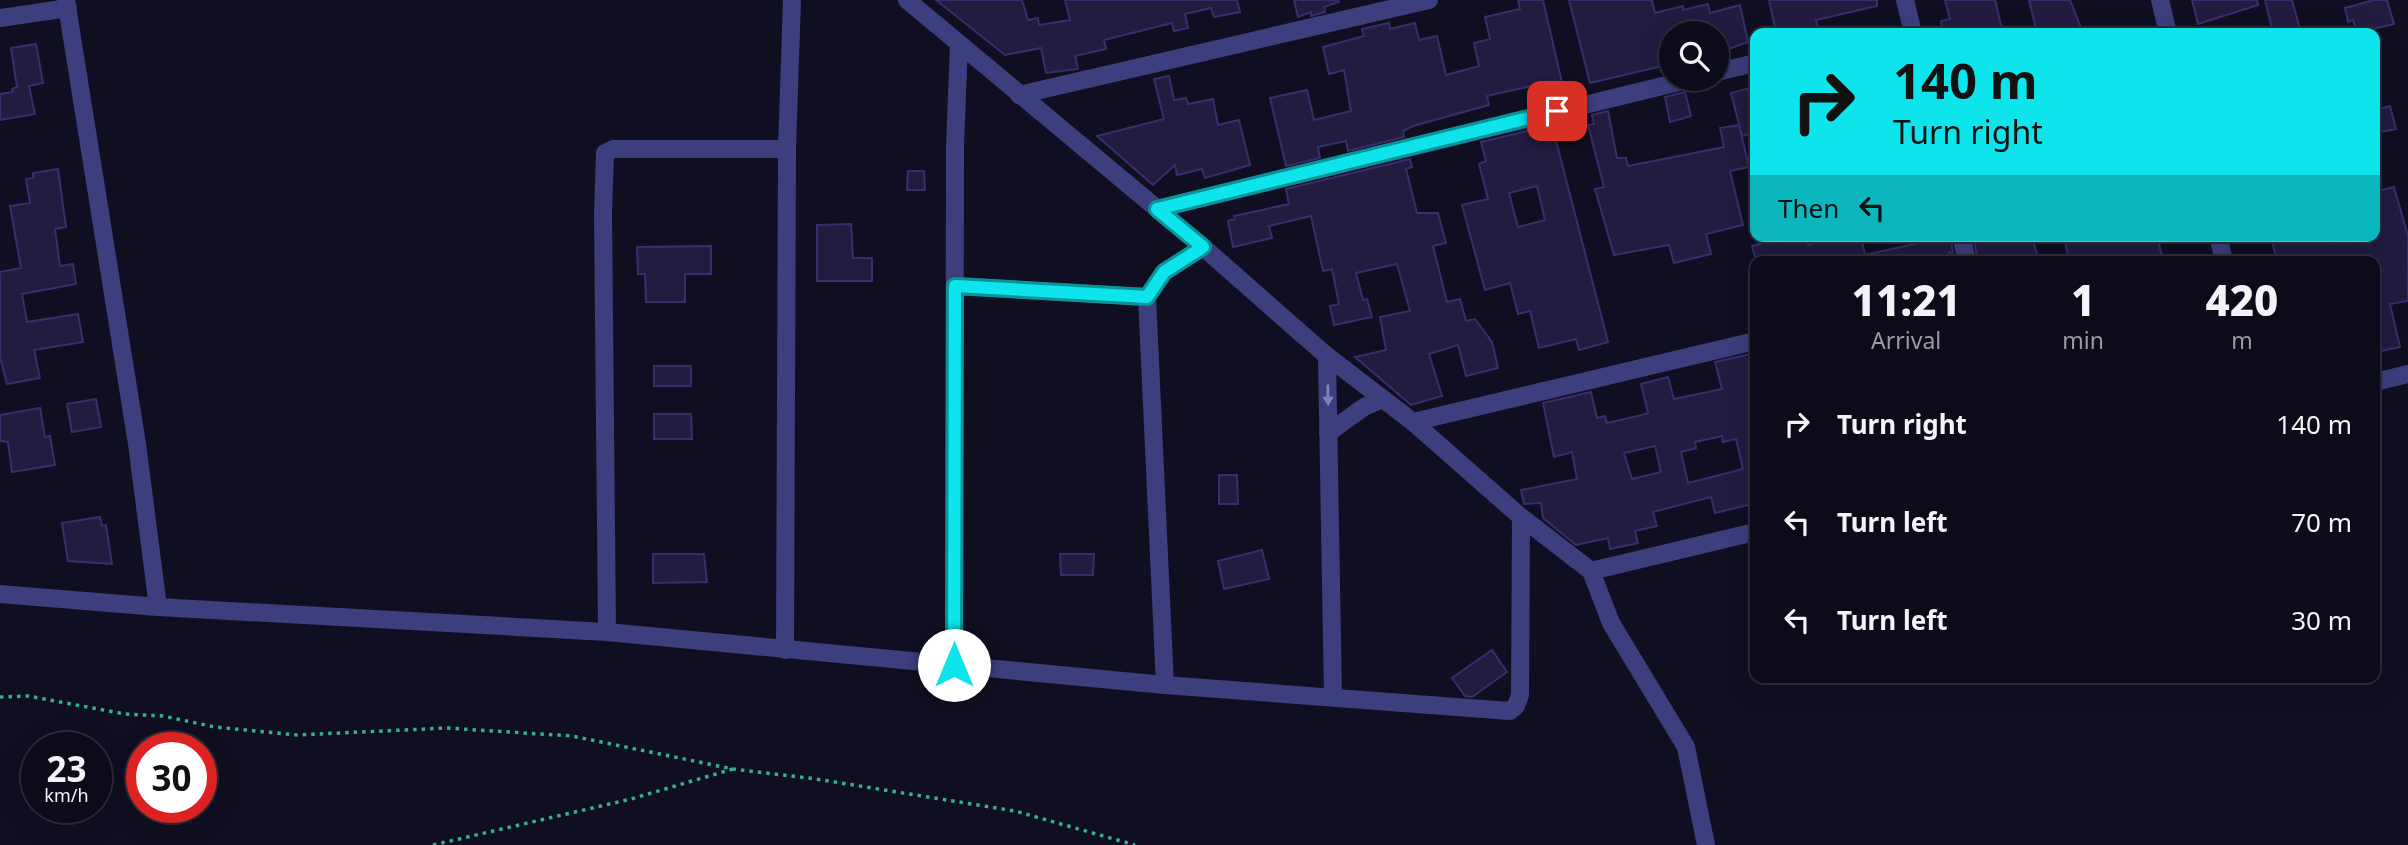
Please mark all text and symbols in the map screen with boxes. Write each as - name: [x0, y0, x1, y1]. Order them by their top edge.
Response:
- map controls: [1659, 21, 1729, 91]
- button: search: [1659, 21, 1729, 91]
- text: 140 m: [1893, 47, 2038, 113]
- icon: right: [1778, 56, 1869, 147]
- pin: [1527, 81, 1587, 141]
- icon: arrive: [1538, 92, 1576, 130]
- text: Turn right: [1893, 110, 2043, 153]
- icon: left: [1853, 189, 1891, 227]
- text: Then: [1778, 190, 1839, 226]
- text: 11:21: [1852, 271, 1961, 328]
- text: 1: [2071, 271, 2095, 328]
- text: 420: [2206, 271, 2278, 328]
- text: Arrival: [1871, 324, 1941, 356]
- text: min: [2062, 324, 2104, 356]
- text: m: [2231, 324, 2253, 356]
- one-way arrow: [1322, 384, 1333, 406]
- icon: right: [1778, 405, 1816, 443]
- text: Turn right: [1837, 406, 1967, 442]
- text: 140 m: [2276, 406, 2352, 442]
- icon: left: [1778, 503, 1816, 541]
- text: Turn left: [1837, 504, 1948, 540]
- text: 70 m: [2291, 504, 2352, 540]
- icon: left: [1778, 601, 1816, 639]
- text: Turn left: [1837, 602, 1948, 638]
- text: 30 m: [2291, 602, 2352, 638]
- position arrow: [917, 628, 991, 702]
- speed limit sign: 30: [126, 732, 217, 823]
- text: 23: [46, 745, 87, 792]
- text: km/h: [44, 783, 89, 807]

